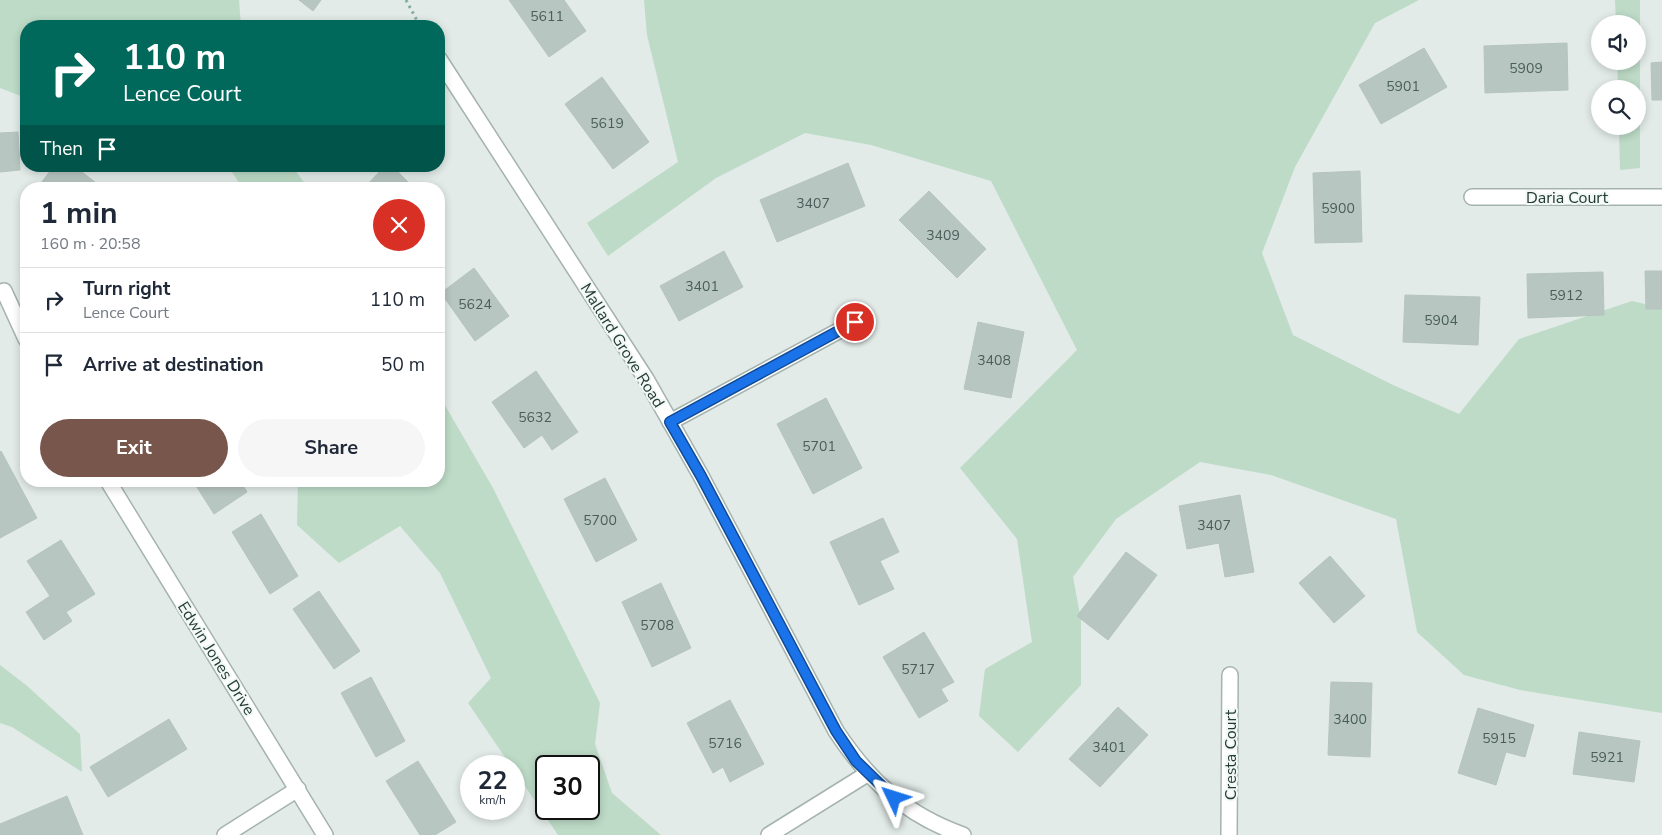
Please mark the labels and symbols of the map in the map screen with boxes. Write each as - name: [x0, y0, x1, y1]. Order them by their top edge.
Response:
- house number: 5611: [530, 7, 564, 26]
- house number: 5909: [1509, 59, 1543, 78]
- house number: 5901: [1386, 77, 1420, 96]
- house number: 5619: [590, 114, 624, 133]
- street label: Daria Court: [1526, 187, 1609, 209]
- house number: 3407: [796, 194, 830, 213]
- house number: 5900: [1321, 199, 1355, 218]
- house number: 3409: [926, 226, 960, 245]
- house number: 3401: [685, 277, 719, 296]
- street label: Mallard Grove Road: [575, 279, 669, 412]
- house number: 5912: [1549, 286, 1583, 305]
- house number: 5624: [458, 295, 492, 314]
- pin: [834, 301, 876, 343]
- house number: 5904: [1424, 311, 1458, 330]
- house number: 3408: [977, 351, 1011, 370]
- house number: 5632: [518, 408, 552, 427]
- house number: 5701: [802, 437, 836, 456]
- house number: 5700: [583, 511, 617, 530]
- house number: 3407: [1197, 516, 1231, 535]
- street label: Edwin Jones Drive: [172, 597, 260, 720]
- house number: 5708: [640, 616, 674, 635]
- house number: 5717: [901, 660, 935, 679]
- street label: Cresta Court: [1220, 709, 1242, 800]
- house number: 3400: [1333, 710, 1367, 729]
- house number: 5915: [1482, 729, 1516, 748]
- house number: 5716: [708, 734, 742, 753]
- house number: 3401: [1092, 738, 1126, 757]
- house number: 5921: [1590, 748, 1624, 767]
- speed limit sign: 30: [535, 755, 600, 820]
- position arrow: [867, 771, 919, 823]

